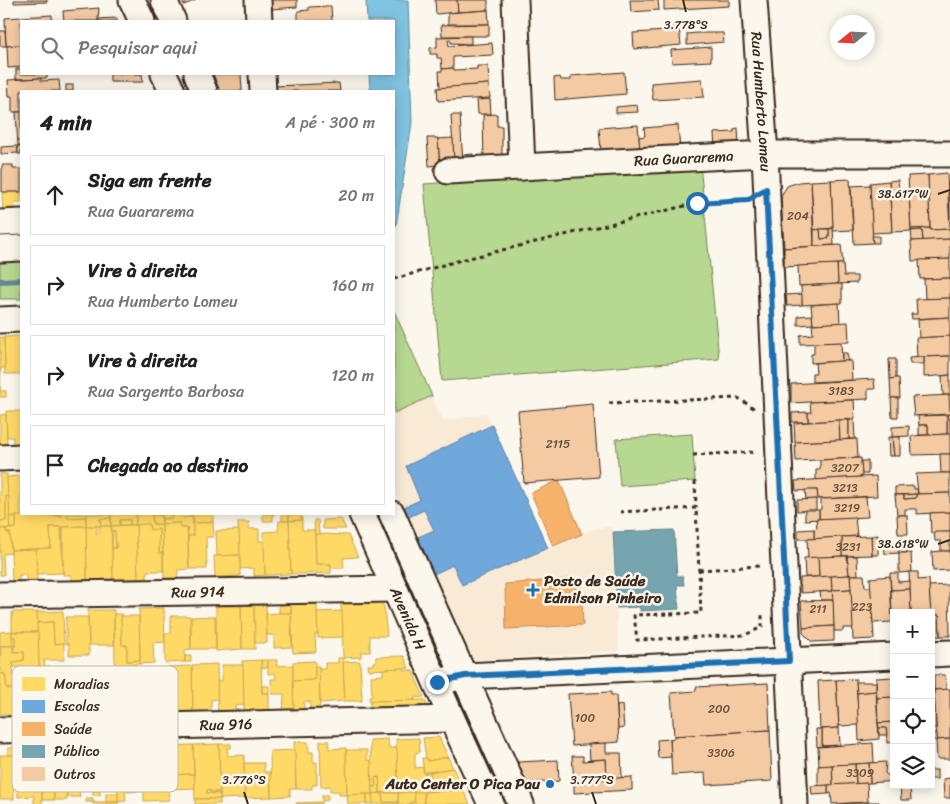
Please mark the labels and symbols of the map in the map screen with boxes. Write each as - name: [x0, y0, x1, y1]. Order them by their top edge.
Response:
- text: 3.778°S: [664, 14, 708, 36]
- north arrow: [830, 15, 875, 60]
- street label: Rua Humberto Lomeu: [743, 31, 779, 172]
- street label: Rua Guararema: [633, 143, 735, 174]
- text: 38.617°W: [878, 183, 929, 205]
- route start: [686, 192, 709, 215]
- house number: 204: [787, 205, 810, 227]
- house number: 3183: [828, 380, 854, 402]
- house number: 2115: [546, 433, 570, 455]
- house number: 3207: [831, 457, 860, 479]
- house number: 3213: [832, 477, 858, 499]
- house number: 3219: [834, 497, 860, 519]
- text: 38.618°W: [877, 533, 929, 555]
- house number: 3231: [835, 536, 861, 558]
- place label: Posto de Saúde Edmilson Pinheiro: [544, 568, 662, 611]
- street label: Rua 914: [171, 579, 225, 605]
- street label: Avenida H: [382, 582, 433, 655]
- marker: Posto de Saúde Edmilson Pinheiro: [526, 583, 540, 597]
- house number: 223: [852, 596, 873, 618]
- house number: 211: [809, 598, 827, 620]
- legend: [12, 666, 178, 792]
- route end: [426, 671, 449, 694]
- text: Moradias: [54, 672, 110, 697]
- text: Escolas: [54, 694, 100, 719]
- house number: 200: [708, 698, 730, 720]
- house number: 100: [575, 707, 596, 729]
- street label: Rua 916: [199, 711, 253, 738]
- text: Saúde: [54, 717, 92, 742]
- text: Público: [54, 739, 100, 764]
- house number: 3306: [707, 742, 735, 764]
- text: Outros: [54, 762, 96, 787]
- house number: 3309: [846, 762, 874, 784]
- text: 3.776°S: [222, 769, 266, 791]
- text: 3.777°S: [570, 769, 614, 791]
- place label: Auto Center O Pica Pau: [384, 771, 541, 797]
- marker: Auto Center O Pica Pau: [544, 778, 556, 790]

